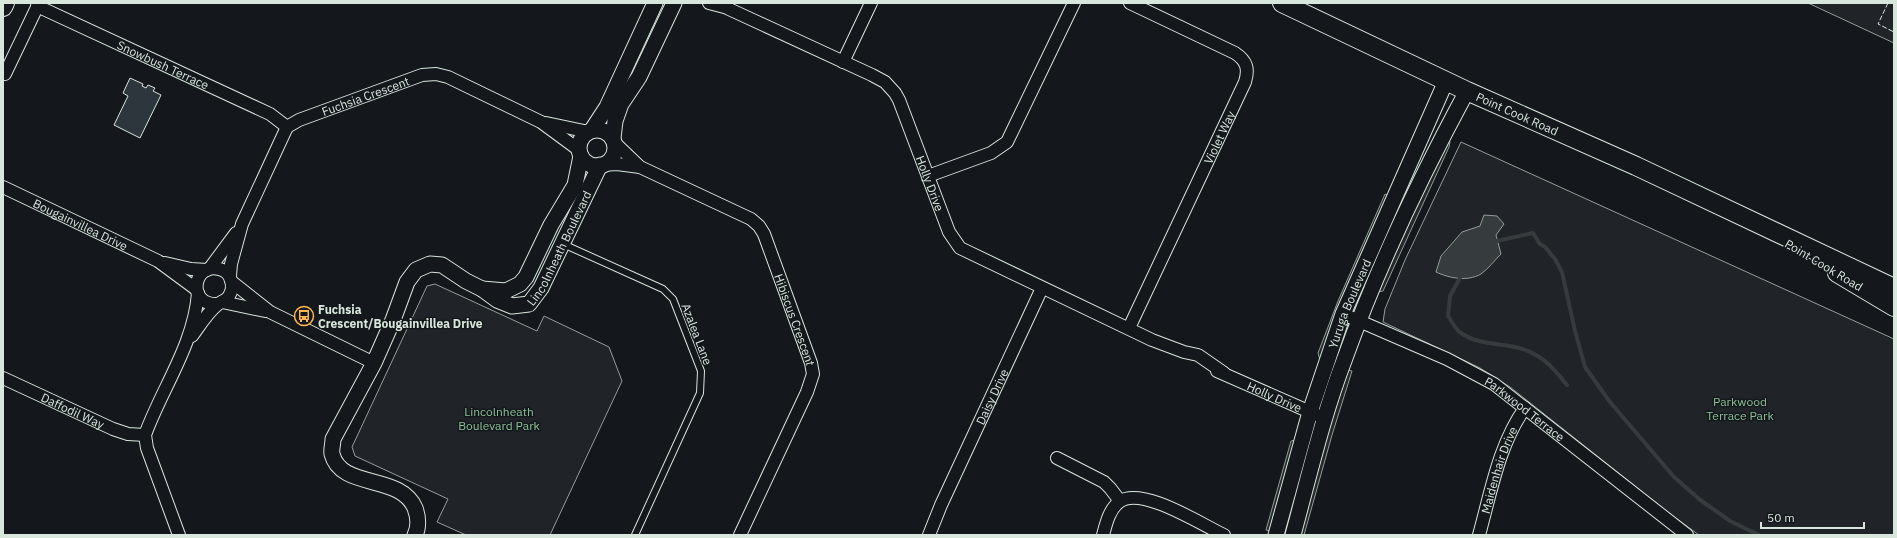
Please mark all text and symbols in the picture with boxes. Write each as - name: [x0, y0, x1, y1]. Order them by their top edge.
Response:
- street label: Snowbush Terrace: [115, 37, 212, 92]
- street label: Fuchsia Crescent: [320, 73, 411, 119]
- street label: Point Cook Road: [1474, 89, 1561, 138]
- street label: Violet Way: [1200, 108, 1238, 166]
- street label: Holly Drive: [913, 153, 948, 214]
- street label: Lincolnheath Boulevard: [523, 188, 594, 308]
- street label: Bougainvillea Drive: [31, 195, 131, 253]
- street label: Point Cook Road: [1782, 236, 1866, 294]
- street label: Yuruga Boulevard: [1325, 257, 1374, 350]
- street label: Hibiscus Crescent: [772, 272, 819, 367]
- street label: Azalea Lane: [678, 301, 716, 367]
- place label: Fuchsia Crescent/Bougainvillea Drive: [318, 302, 483, 331]
- bus stop icon: Fuchsia Crescent/Bougainvillea Drive: [293, 305, 315, 327]
- street label: Daisy Drive: [972, 366, 1011, 427]
- street label: Parkwood Terrace: [1482, 373, 1568, 444]
- street label: Holly Drive: [1245, 378, 1305, 415]
- street label: Daffodil Way: [39, 389, 107, 431]
- park label: Parkwood Terrace Park: [1706, 394, 1774, 423]
- park label: Lincolnheath Boulevard Park: [458, 404, 541, 433]
- street label: Maidenhair Drive: [1477, 423, 1520, 515]
- scale bar: [1761, 504, 1864, 530]
- text: 50 m: [1767, 510, 1795, 525]

